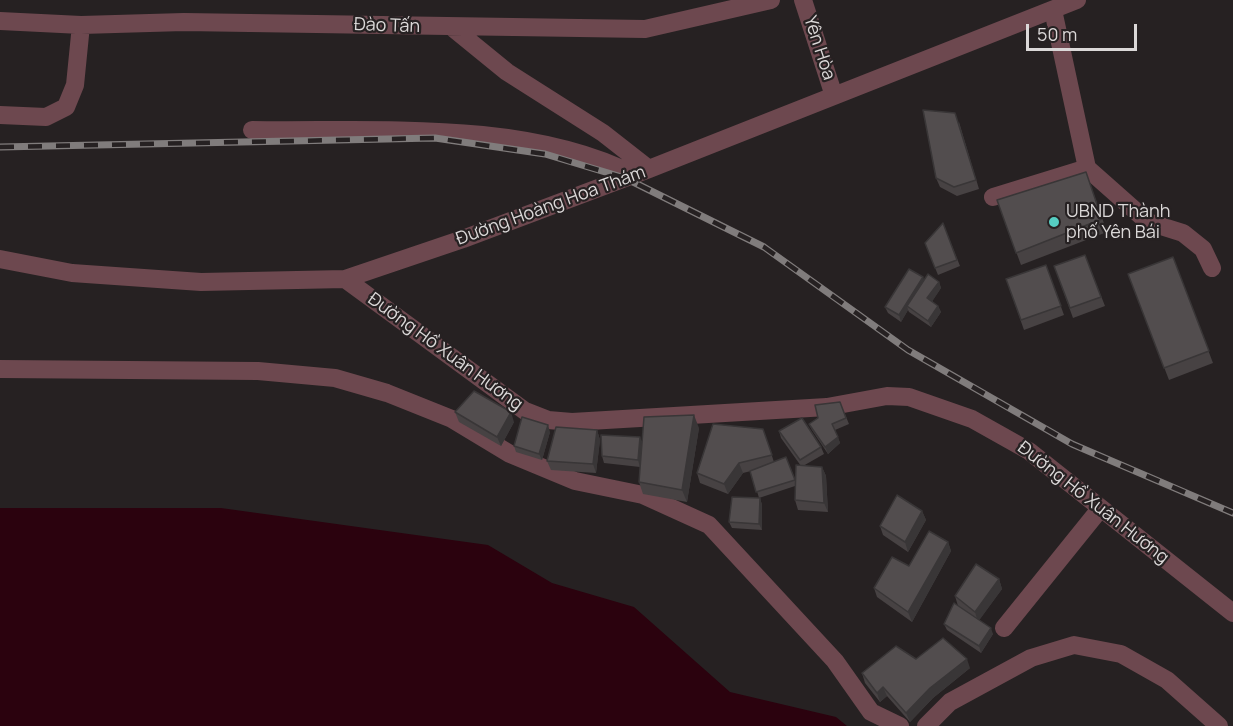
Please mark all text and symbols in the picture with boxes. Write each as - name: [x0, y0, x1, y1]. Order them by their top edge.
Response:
- scale bar: [1029, 12, 1140, 50]
- street label: Yên Hòa: [799, 13, 839, 83]
- street label: Đào Tấn: [353, 14, 421, 38]
- text: 50 m: [1037, 22, 1077, 46]
- street label: Đường Hoàng Hoa Thám: [453, 162, 649, 250]
- place label: UBND Thành phố Yên Bái: [1066, 201, 1170, 244]
- marker: UBND Thành phố Yên Bái: [1047, 215, 1061, 229]
- street label: Đường Hồ Xuân Hương: [363, 289, 527, 415]
- street label: Đường Hồ Xuân Hương: [1013, 437, 1173, 569]

